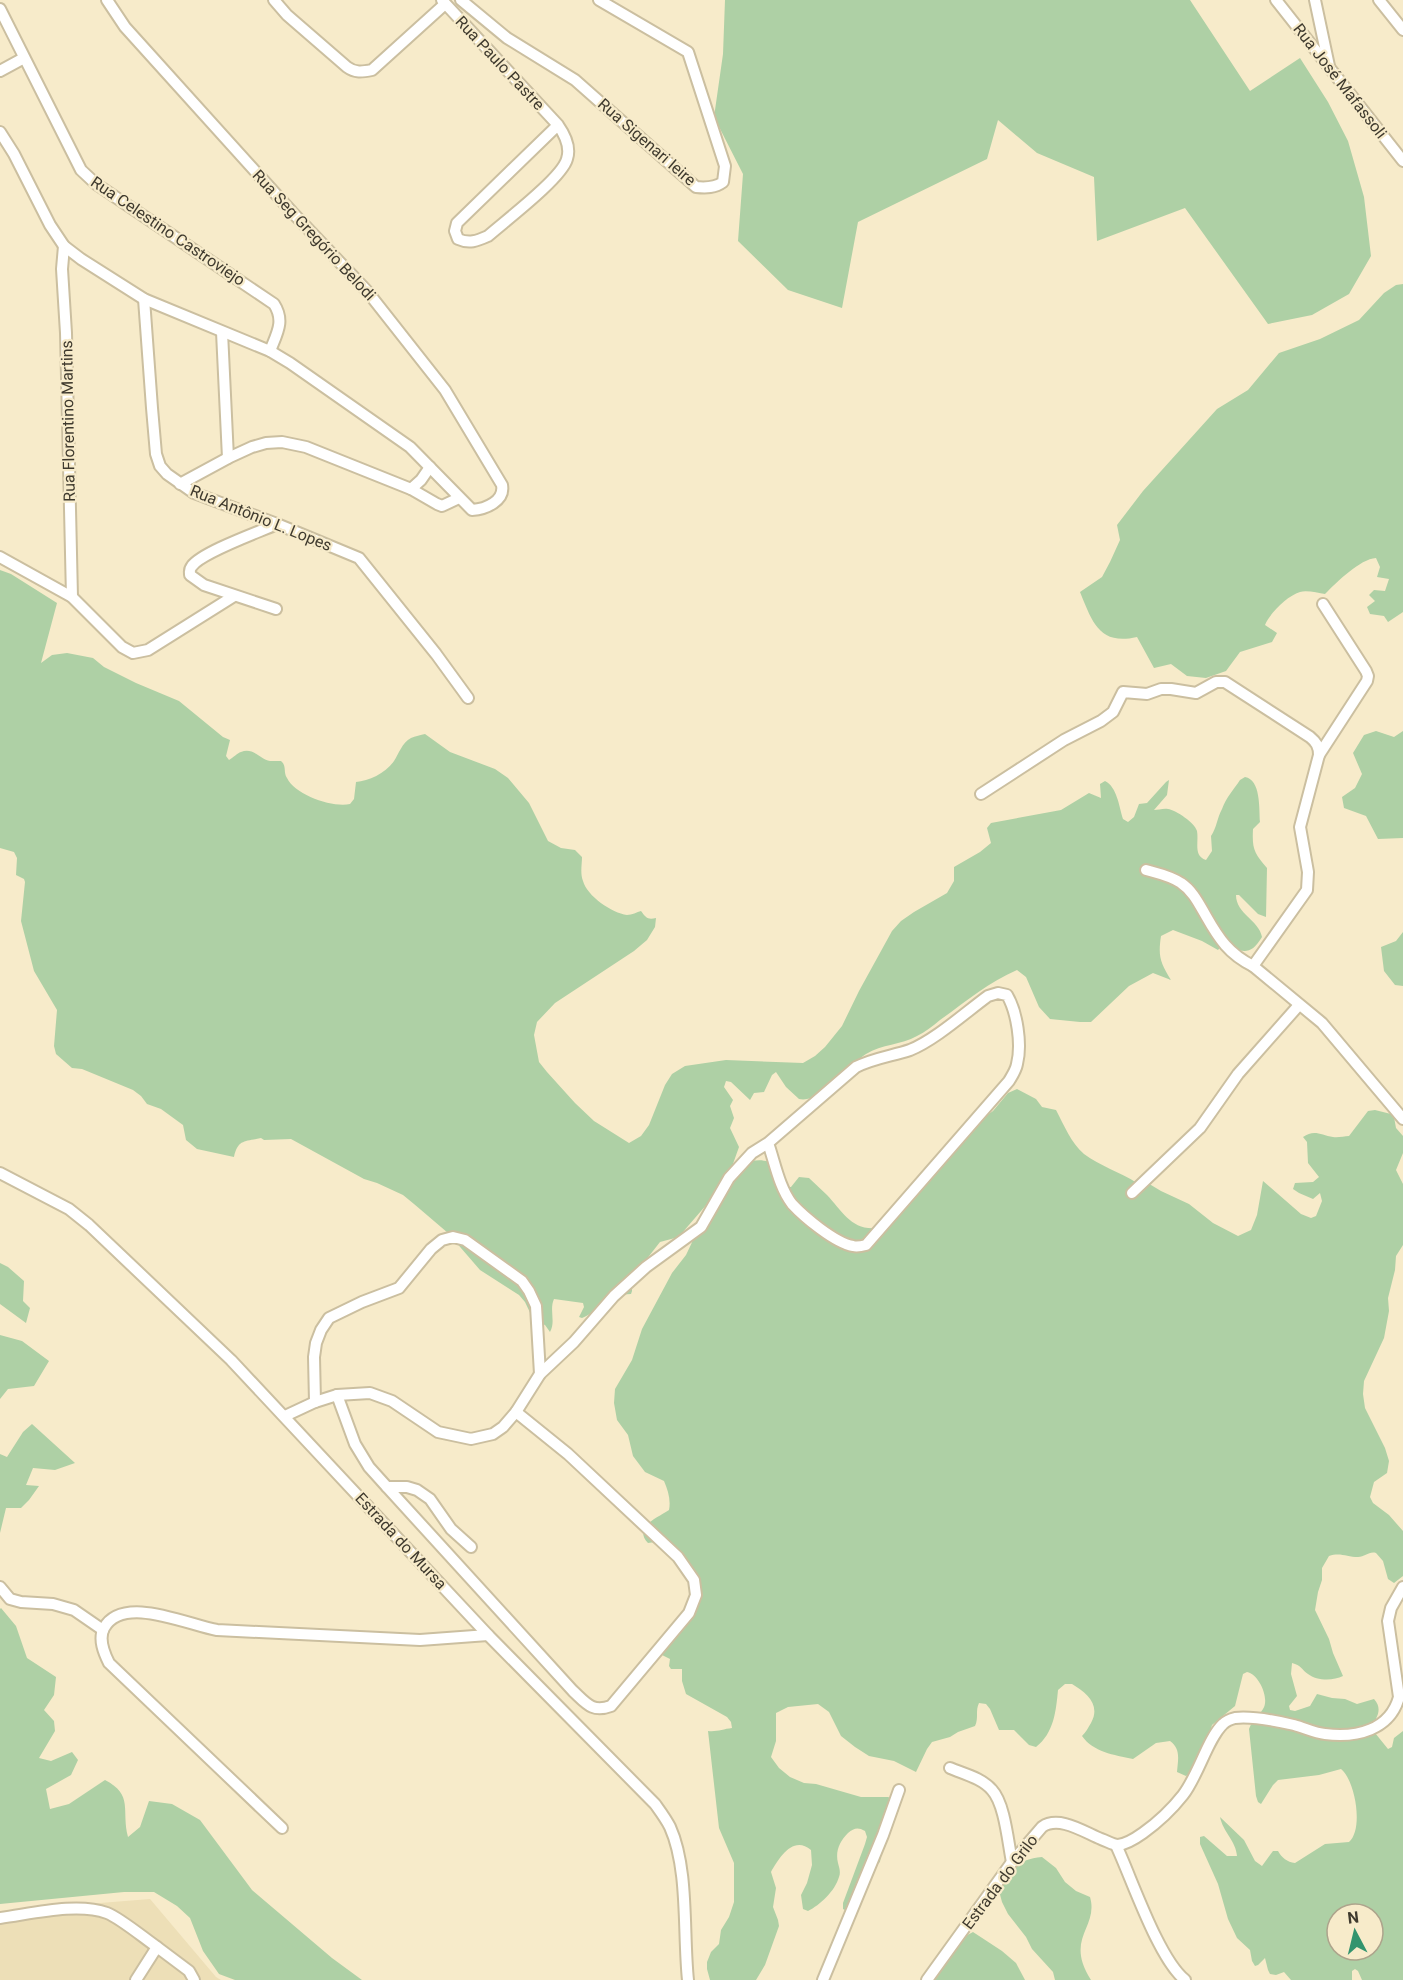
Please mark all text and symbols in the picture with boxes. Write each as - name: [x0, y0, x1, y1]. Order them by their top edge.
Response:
- street label: Rua Paulo Pastre: [452, 12, 548, 114]
- street label: Rua José Mafassoli: [1289, 20, 1391, 142]
- street label: Rua Sigenari Ieire: [594, 94, 700, 190]
- street label: Rua Seg Gregório Belodi: [248, 166, 380, 304]
- street label: Rua Celestino Castroviejo: [87, 172, 249, 290]
- street label: Rua Florentino Martins: [57, 340, 79, 502]
- street label: Rua Antônio L. Lopes: [187, 481, 335, 555]
- street label: Estrada do Mursa: [351, 1489, 451, 1593]
- street label: Estrada do Grilo: [958, 1831, 1042, 1933]
- north arrow: [1325, 1902, 1385, 1962]
- text: N: [1346, 1907, 1360, 1928]

